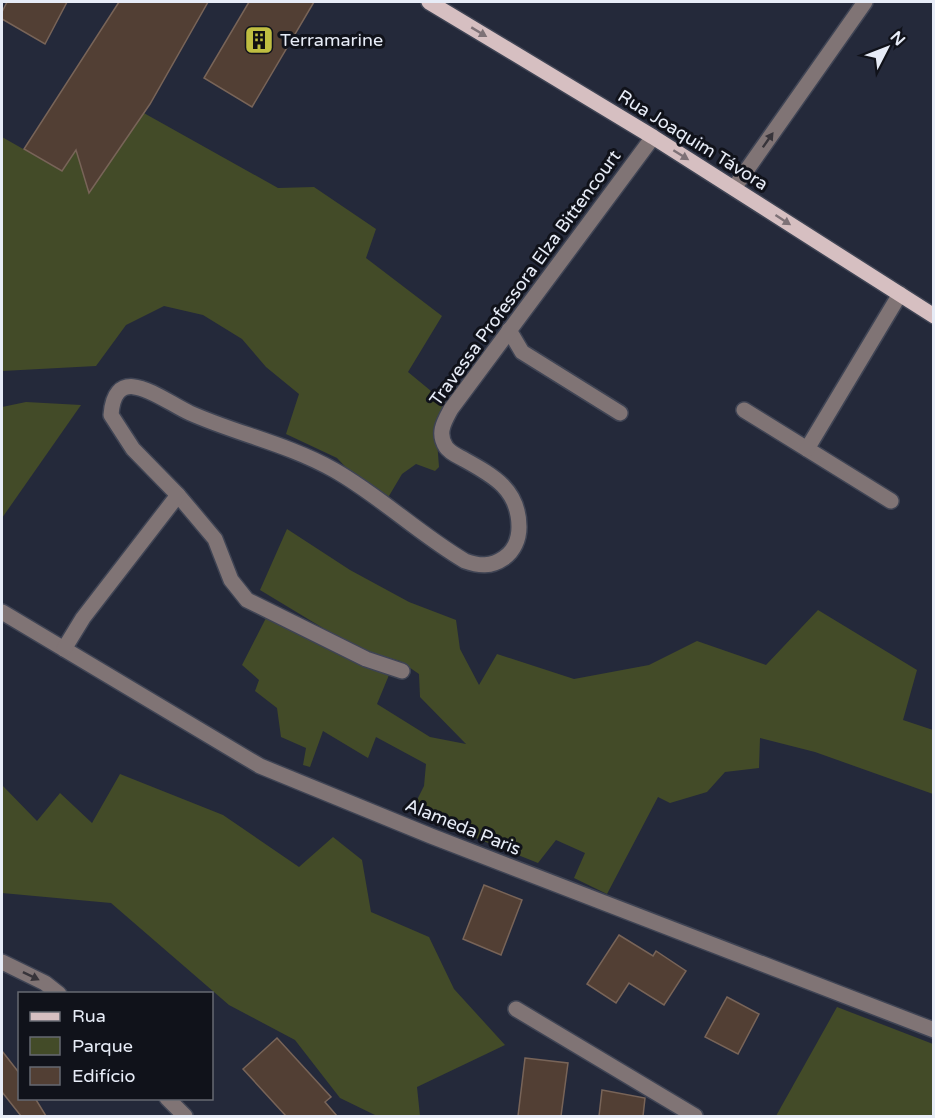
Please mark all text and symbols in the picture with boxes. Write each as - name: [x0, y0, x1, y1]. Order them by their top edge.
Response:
- north arrow: [857, 18, 917, 78]
- building icon: Terramarine: [243, 24, 275, 56]
- one-way arrow: [471, 26, 487, 37]
- text: N: [886, 27, 909, 50]
- place label: Terramarine: [280, 29, 383, 51]
- street label: Rua Joaquim Távora: [614, 85, 772, 195]
- one-way arrow: [762, 133, 774, 149]
- street label: Travessa Professora Elza Bittencourt: [425, 146, 625, 410]
- one-way arrow: [673, 149, 690, 160]
- one-way arrow: [775, 214, 791, 225]
- street label: Alameda Paris: [402, 794, 524, 860]
- one-way arrow: [23, 972, 40, 981]
- legend: [18, 992, 213, 1100]
- text: Rua: [72, 1005, 106, 1027]
- text: Parque: [72, 1035, 133, 1057]
- text: Edifício: [72, 1065, 136, 1087]

